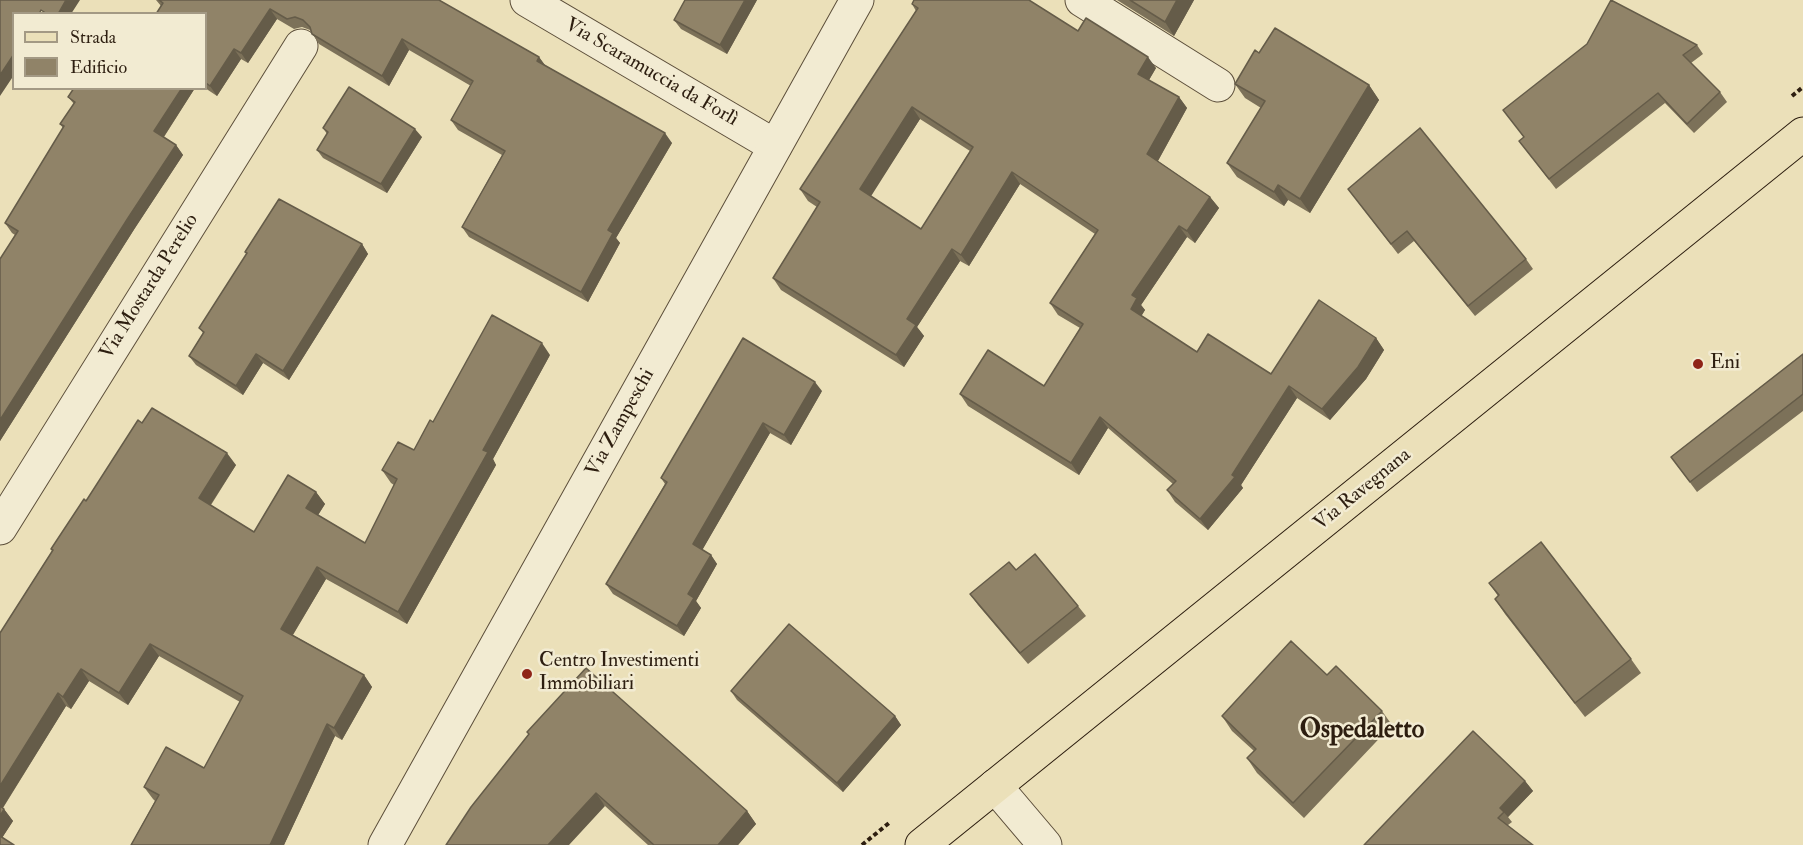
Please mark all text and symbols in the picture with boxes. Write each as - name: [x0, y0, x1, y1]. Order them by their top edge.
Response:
- legend: [12, 12, 207, 90]
- street label: Via Scaramuccia da Forlì: [560, 14, 742, 132]
- text: Strada: [70, 26, 116, 49]
- text: Edificio: [70, 56, 127, 79]
- street label: Via Mostarda Perelio: [96, 210, 204, 364]
- place label: Eni: [1710, 352, 1740, 376]
- marker: Eni: [1691, 357, 1705, 371]
- street label: Via Zampeschi: [581, 365, 661, 481]
- street label: Via Ravegnana: [1310, 444, 1416, 536]
- place label: Centro Investimenti Immobiliari: [539, 650, 699, 697]
- marker: Centro Investimenti Immobiliari: [520, 667, 534, 681]
- district label: Ospedaletto: [1300, 715, 1424, 747]

